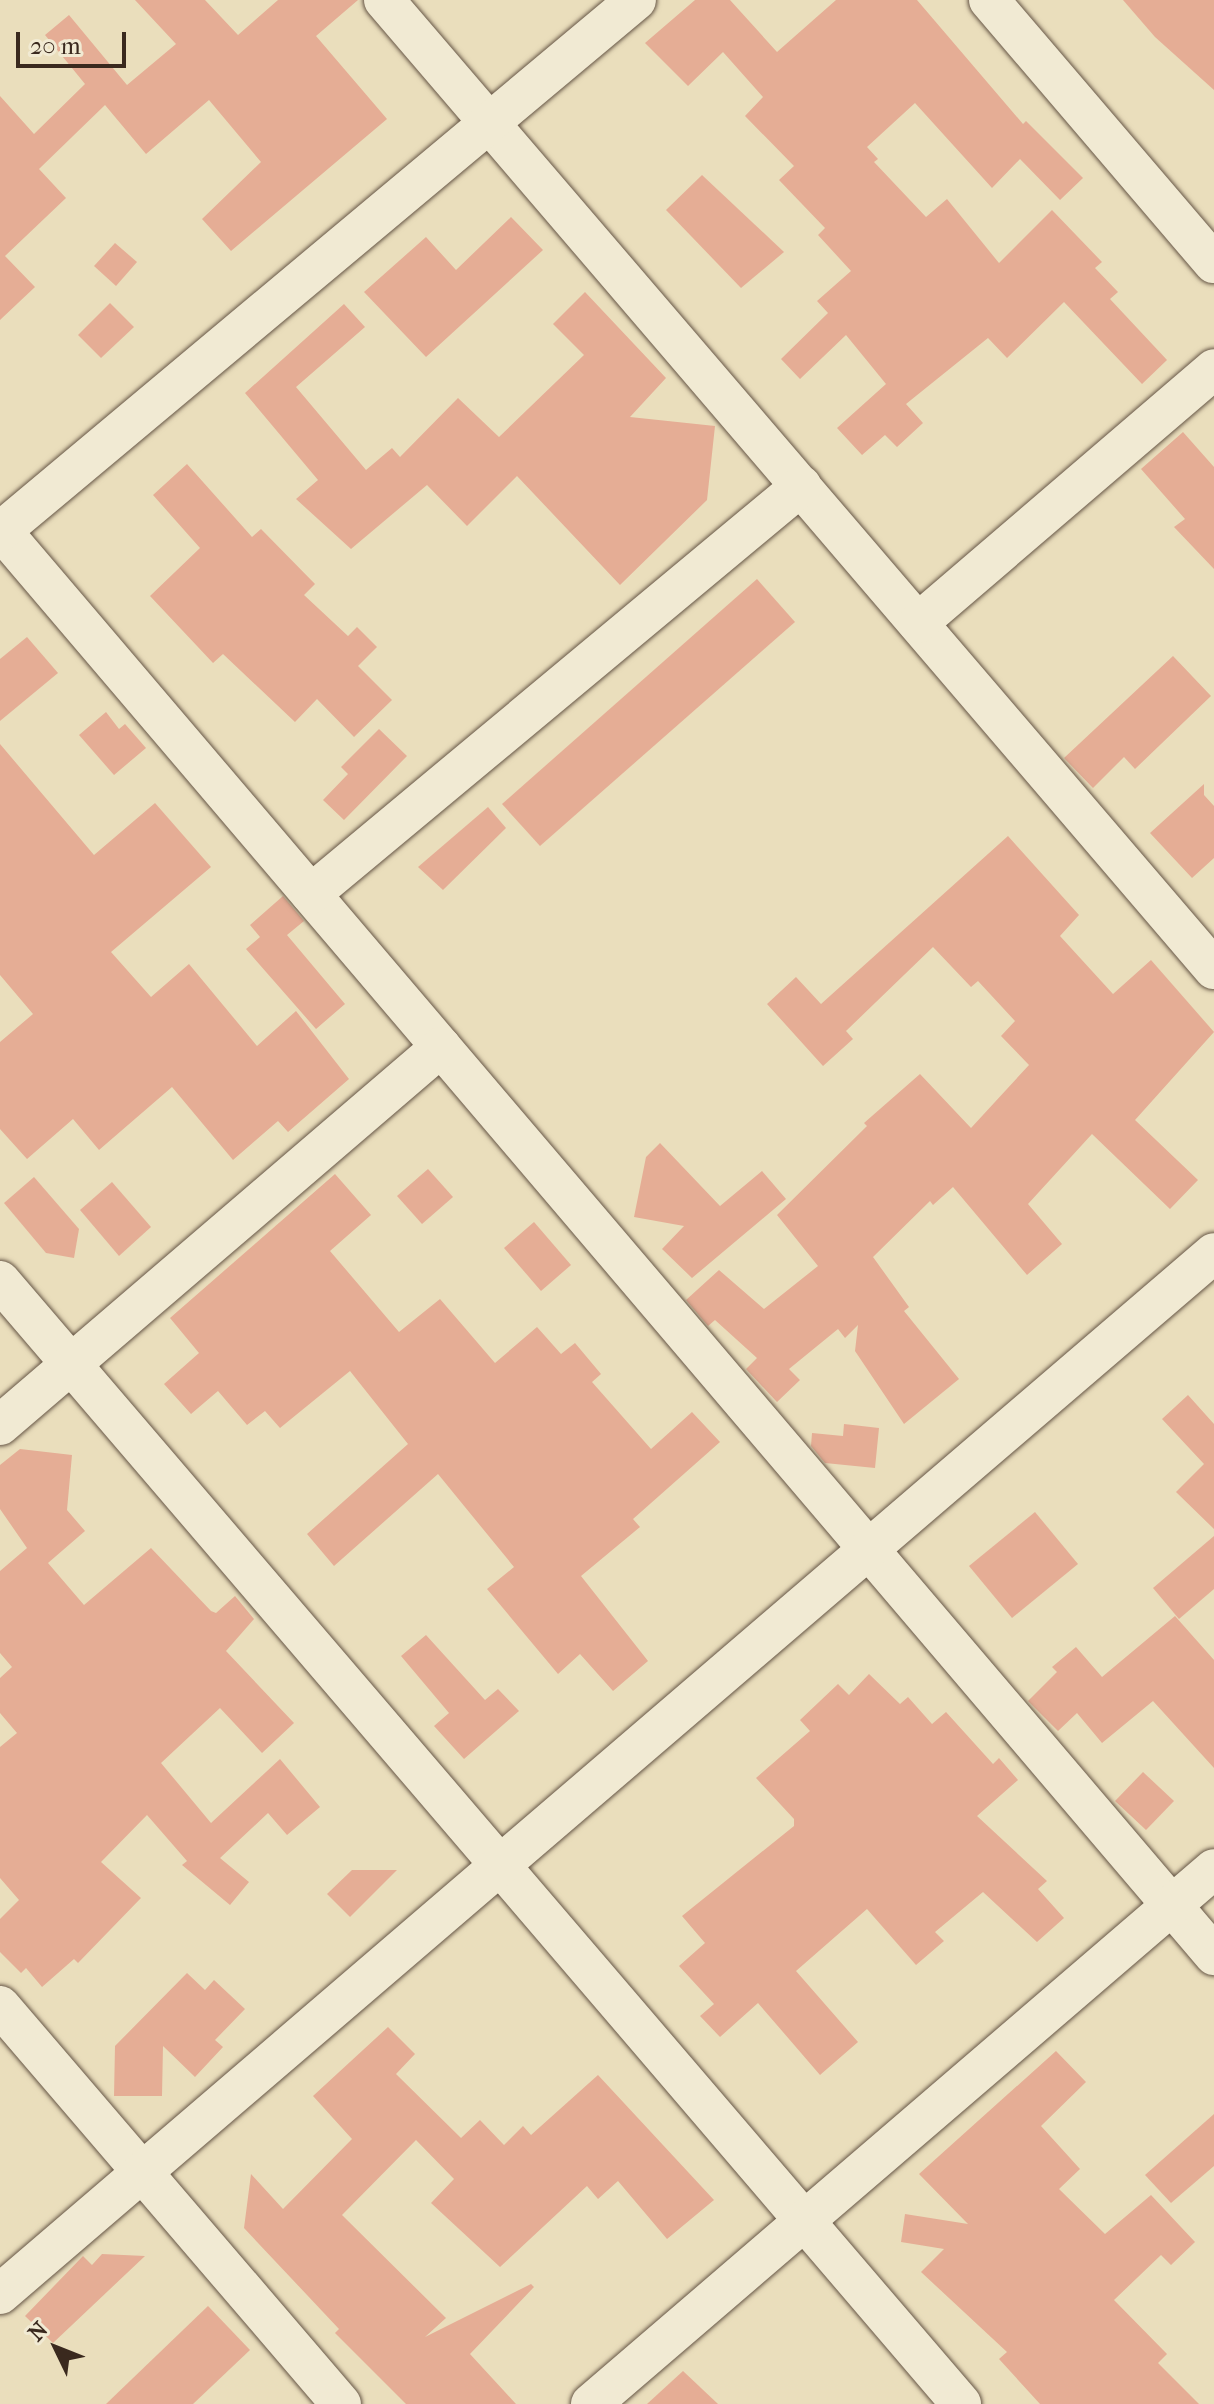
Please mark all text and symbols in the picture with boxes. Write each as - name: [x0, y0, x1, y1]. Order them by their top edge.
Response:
- scale bar: [20, 16, 130, 66]
- text: 20 m: [30, 32, 81, 60]
- north arrow: [16, 2308, 96, 2388]
- text: N: [23, 2317, 54, 2347]

